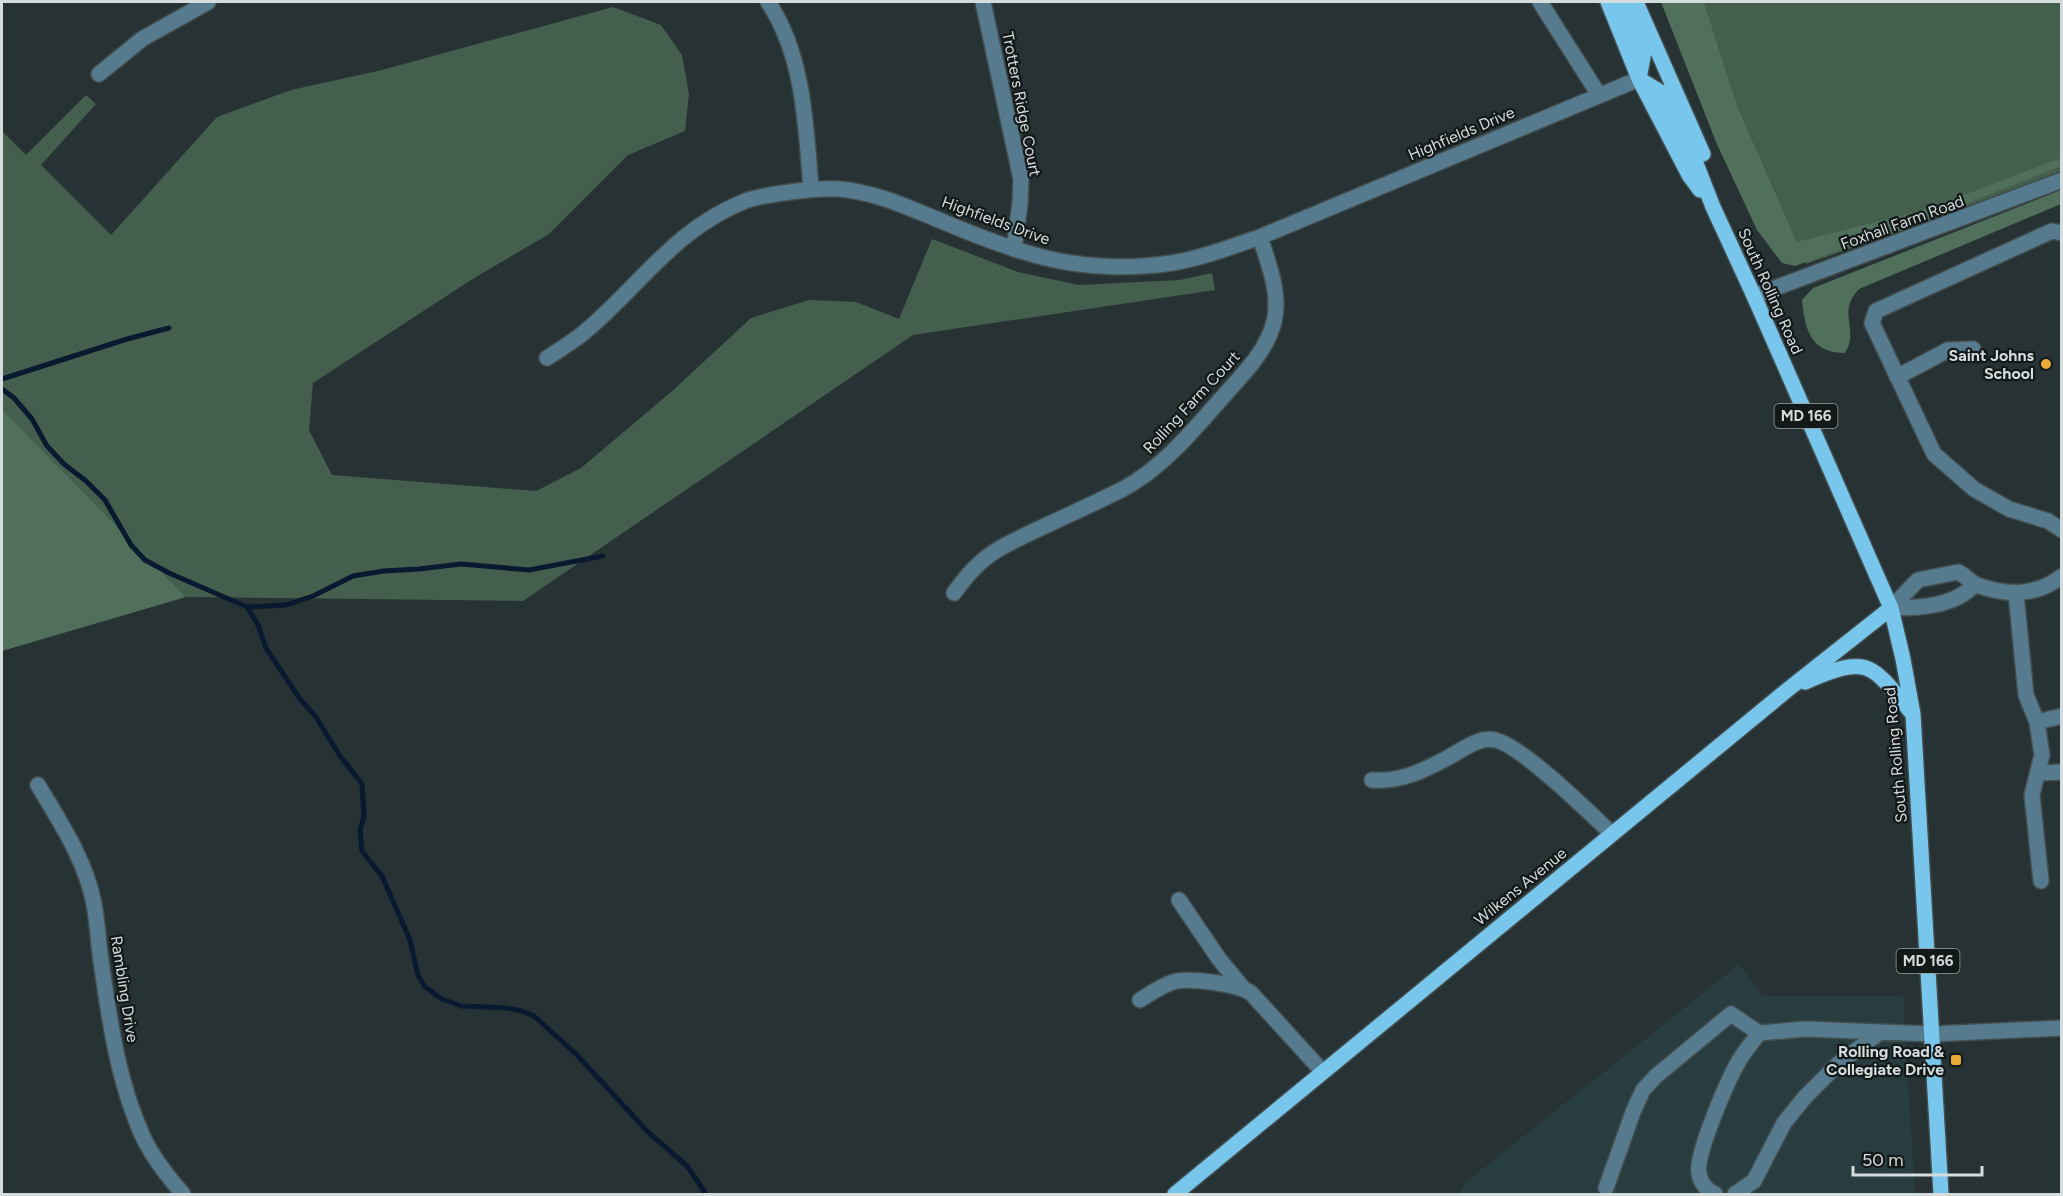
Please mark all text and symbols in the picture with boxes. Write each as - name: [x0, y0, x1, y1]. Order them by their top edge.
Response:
- street label: Trotters Ridge Court: [998, 30, 1045, 178]
- street label: Highfields Drive: [1405, 102, 1517, 164]
- street label: Foxhall Farm Road: [1838, 191, 1967, 254]
- street label: Highfields Drive: [939, 192, 1053, 249]
- street label: South Rolling Road: [1734, 225, 1807, 357]
- place label: Saint Johns School: [1948, 346, 2035, 383]
- street label: Rolling Farm Court: [1139, 347, 1244, 458]
- marker: Saint Johns School: [2039, 357, 2053, 371]
- road number: MD 166: [1774, 404, 1838, 428]
- street label: South Rolling Road: [1880, 686, 1911, 824]
- street label: Wilkens Avenue: [1470, 843, 1571, 929]
- street label: Rambling Drive: [107, 934, 142, 1044]
- road number: MD 166: [1896, 949, 1960, 973]
- place label: Rolling Road & Collegiate Drive: [1826, 1042, 1945, 1079]
- marker: Rolling Road & Collegiate Drive: [1949, 1053, 1963, 1067]
- scale bar: [1853, 1139, 1982, 1177]
- text: 50 m: [1862, 1149, 1904, 1171]

